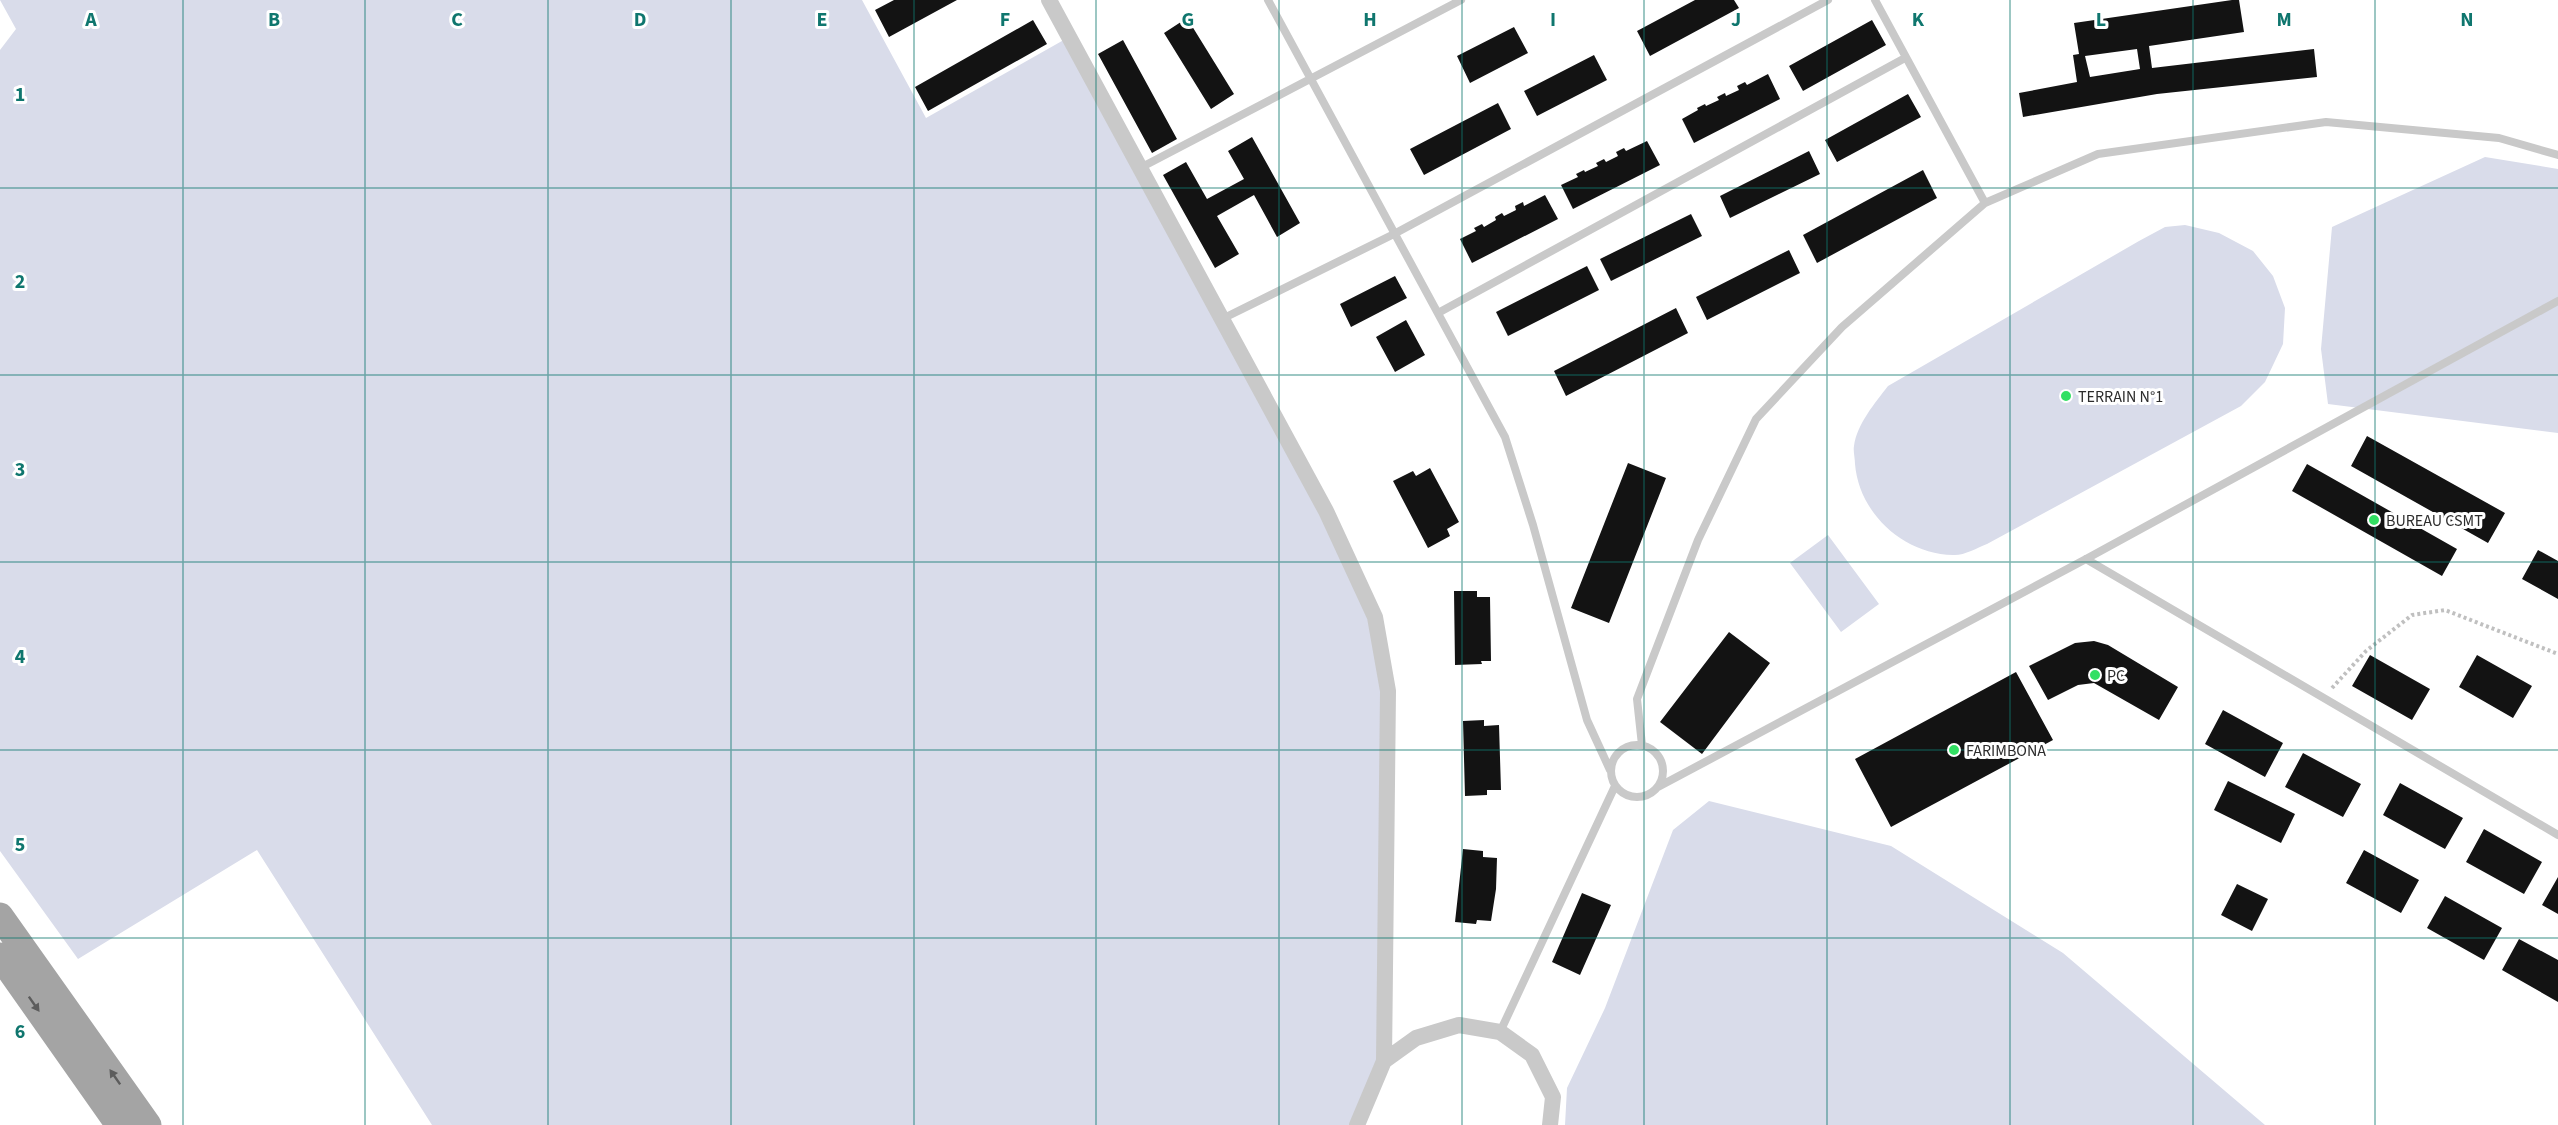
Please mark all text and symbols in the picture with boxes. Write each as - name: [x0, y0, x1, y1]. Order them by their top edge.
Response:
- text: A: [84, 6, 97, 34]
- text: B: [268, 6, 280, 34]
- text: C: [451, 6, 463, 34]
- text: D: [634, 6, 646, 34]
- text: E: [817, 6, 827, 34]
- text: F: [1000, 6, 1010, 34]
- text: G: [1182, 6, 1194, 34]
- text: H: [1363, 6, 1377, 34]
- text: I: [1550, 6, 1556, 34]
- text: J: [1731, 6, 1741, 34]
- text: K: [1912, 6, 1925, 34]
- text: L: [2096, 6, 2106, 34]
- text: M: [2276, 6, 2292, 34]
- text: N: [2460, 6, 2474, 34]
- text: 1: [15, 81, 25, 109]
- text: 2: [15, 268, 25, 296]
- place label: TERRAIN N°1: [2078, 386, 2163, 408]
- marker: TERRAIN N°1: [2059, 389, 2073, 403]
- text: 3: [15, 456, 25, 484]
- place label: BUREAU CSMT: [2386, 510, 2483, 532]
- marker: BUREAU CSMT: [2367, 513, 2381, 527]
- text: 4: [15, 643, 26, 671]
- place label: PC: [2107, 665, 2125, 687]
- marker: PC: [2088, 668, 2102, 682]
- place label: FARIMBONA: [1966, 740, 2046, 762]
- marker: FARIMBONA: [1947, 743, 1961, 757]
- text: 5: [15, 831, 25, 859]
- one-way arrow: [28, 995, 40, 1011]
- text: 6: [15, 1018, 25, 1046]
- one-way arrow: [109, 1070, 121, 1085]

